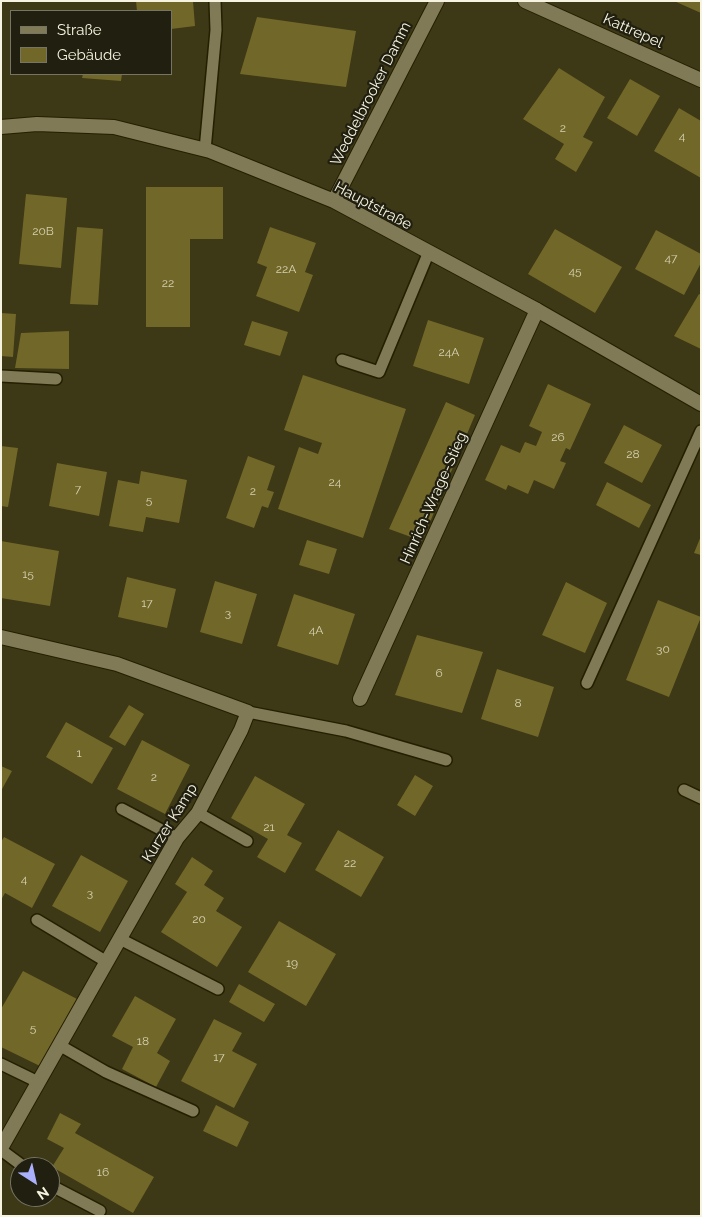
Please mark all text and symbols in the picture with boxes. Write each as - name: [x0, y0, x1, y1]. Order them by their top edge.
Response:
- legend: [10, 10, 172, 75]
- street label: Kattrepel: [600, 10, 666, 52]
- street label: Weddelbrooker Damm: [327, 19, 415, 169]
- text: Straße: [57, 21, 101, 39]
- text: Gebäude: [57, 46, 121, 64]
- house number: 2: [560, 121, 566, 135]
- house number: 4: [679, 129, 685, 143]
- street label: Hauptstraße: [331, 178, 415, 234]
- house number: 20B: [32, 224, 54, 238]
- house number: 47: [665, 251, 677, 265]
- house number: 22A: [276, 262, 296, 276]
- house number: 45: [568, 264, 582, 278]
- house number: 22: [162, 276, 174, 290]
- house number: 24A: [439, 345, 459, 359]
- street label: Hinrich-Wrage-Stieg: [397, 429, 471, 567]
- house number: 26: [551, 430, 565, 444]
- house number: 28: [626, 447, 640, 461]
- house number: 24: [329, 475, 341, 489]
- house number: 7: [75, 482, 81, 496]
- house number: 2: [250, 484, 256, 498]
- house number: 5: [146, 493, 152, 507]
- house number: 15: [22, 567, 34, 581]
- house number: 17: [141, 596, 153, 610]
- house number: 3: [225, 606, 231, 620]
- house number: 4A: [309, 623, 323, 637]
- house number: 30: [656, 642, 670, 656]
- house number: 6: [435, 666, 443, 680]
- house number: 8: [514, 696, 522, 710]
- house number: 1: [76, 746, 82, 760]
- house number: 2: [151, 770, 157, 784]
- street label: Kurzer Kamp: [139, 780, 201, 866]
- house number: 21: [263, 820, 275, 834]
- house number: 22: [344, 856, 356, 870]
- house number: 4: [21, 872, 27, 886]
- house number: 3: [87, 886, 93, 900]
- house number: 20: [192, 912, 206, 926]
- house number: 19: [286, 956, 298, 970]
- house number: 5: [30, 1021, 36, 1035]
- house number: 18: [137, 1034, 149, 1048]
- house number: 17: [213, 1050, 225, 1064]
- north arrow: [10, 1157, 60, 1207]
- house number: 16: [97, 1165, 109, 1179]
- text: N: [34, 1184, 52, 1203]

